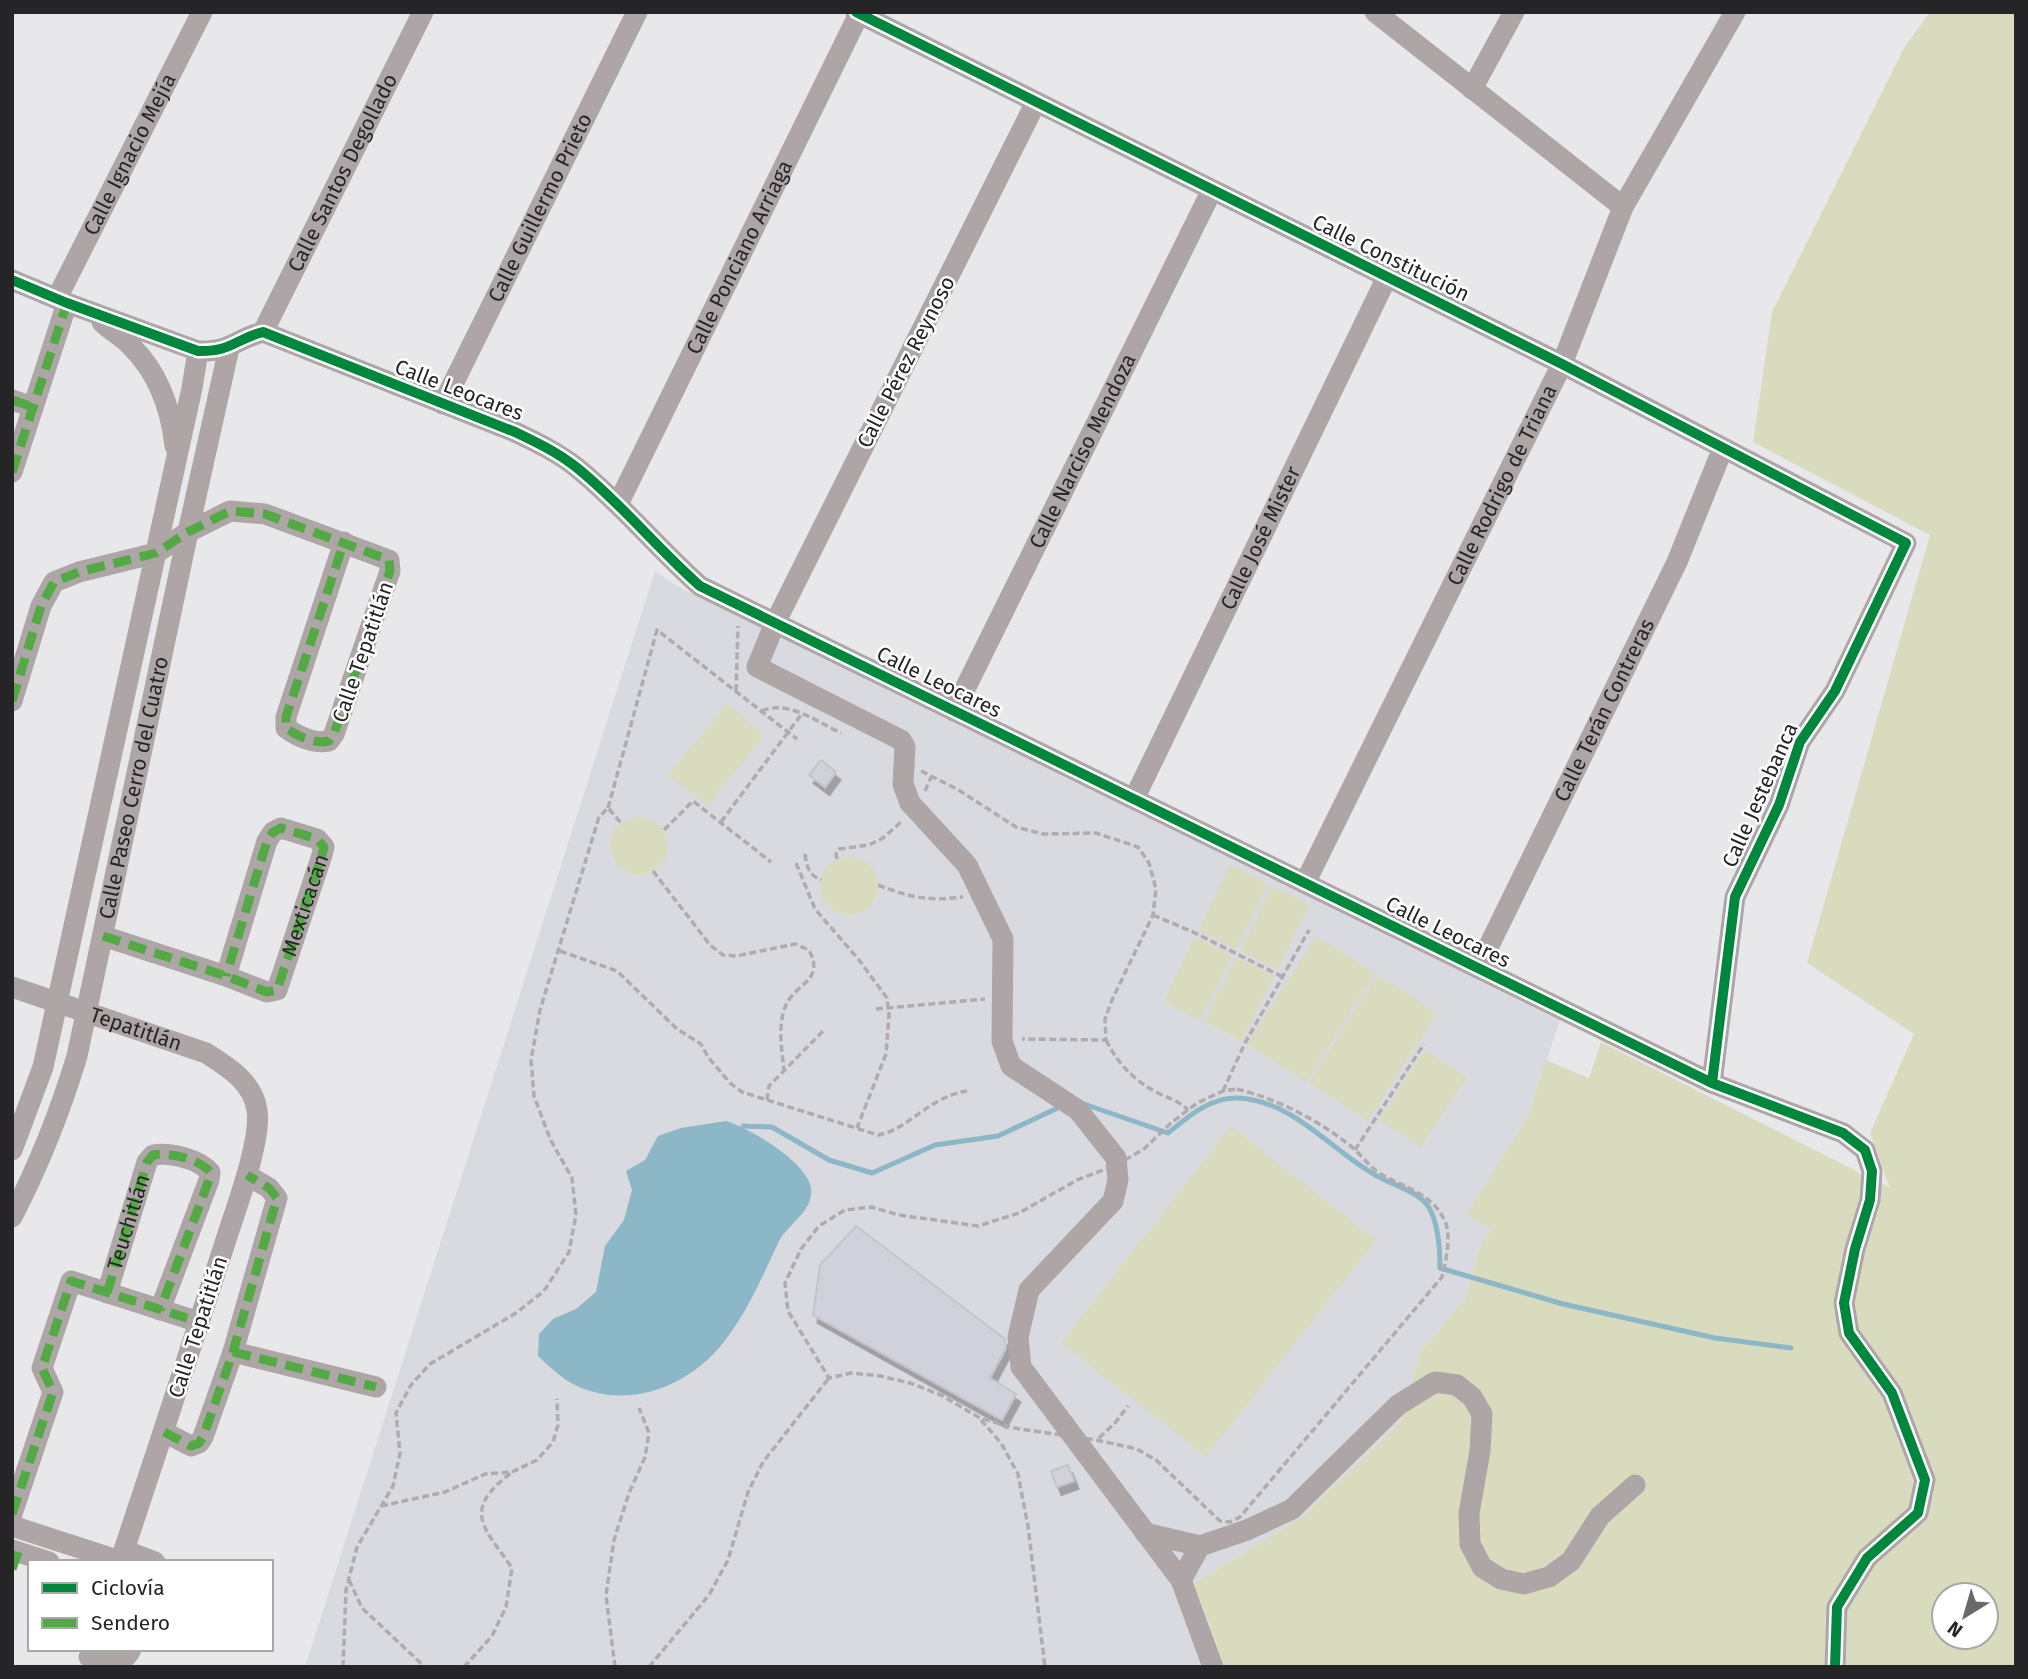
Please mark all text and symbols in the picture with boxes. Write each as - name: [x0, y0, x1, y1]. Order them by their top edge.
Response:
- street label: Calle Ignacio Mejía: [78, 69, 182, 240]
- street label: Calle Santos Degollado: [282, 69, 403, 276]
- street label: Calle Guillermo Prieto: [482, 109, 598, 307]
- street label: Calle Ponciano Arriaga: [681, 156, 798, 359]
- street label: Calle Constitución: [1308, 209, 1474, 307]
- street label: Calle Pérez Reynoso: [851, 272, 961, 452]
- street label: Calle Narciso Mendoza: [1024, 349, 1142, 553]
- street label: Calle Leocares: [391, 354, 527, 427]
- street label: Calle Rodrigo de Triana: [1441, 380, 1563, 590]
- street label: Calle José Mister: [1215, 462, 1306, 614]
- street label: Calle Tepatitlán: [327, 578, 399, 726]
- street label: Calle Terán Contreras: [1548, 614, 1660, 806]
- street label: Calle Leocares: [872, 641, 1006, 723]
- street label: Calle Paseo Cerro del Cuatro: [93, 654, 174, 922]
- street label: Calle Jestebanca: [1716, 719, 1804, 871]
- street label: Mexticacán: [276, 851, 334, 960]
- street label: Calle Leocares: [1381, 891, 1515, 973]
- street label: Tepatitlán: [87, 1001, 185, 1057]
- street label: Teuchitlán: [102, 1171, 155, 1273]
- street label: Calle Tepatitlán: [163, 1253, 233, 1401]
- legend: [28, 1560, 273, 1651]
- text: Ciclovía: [91, 1575, 165, 1601]
- north arrow: [1930, 1581, 2000, 1651]
- text: Sendero: [91, 1610, 170, 1636]
- text: N: [1943, 1616, 1967, 1642]

